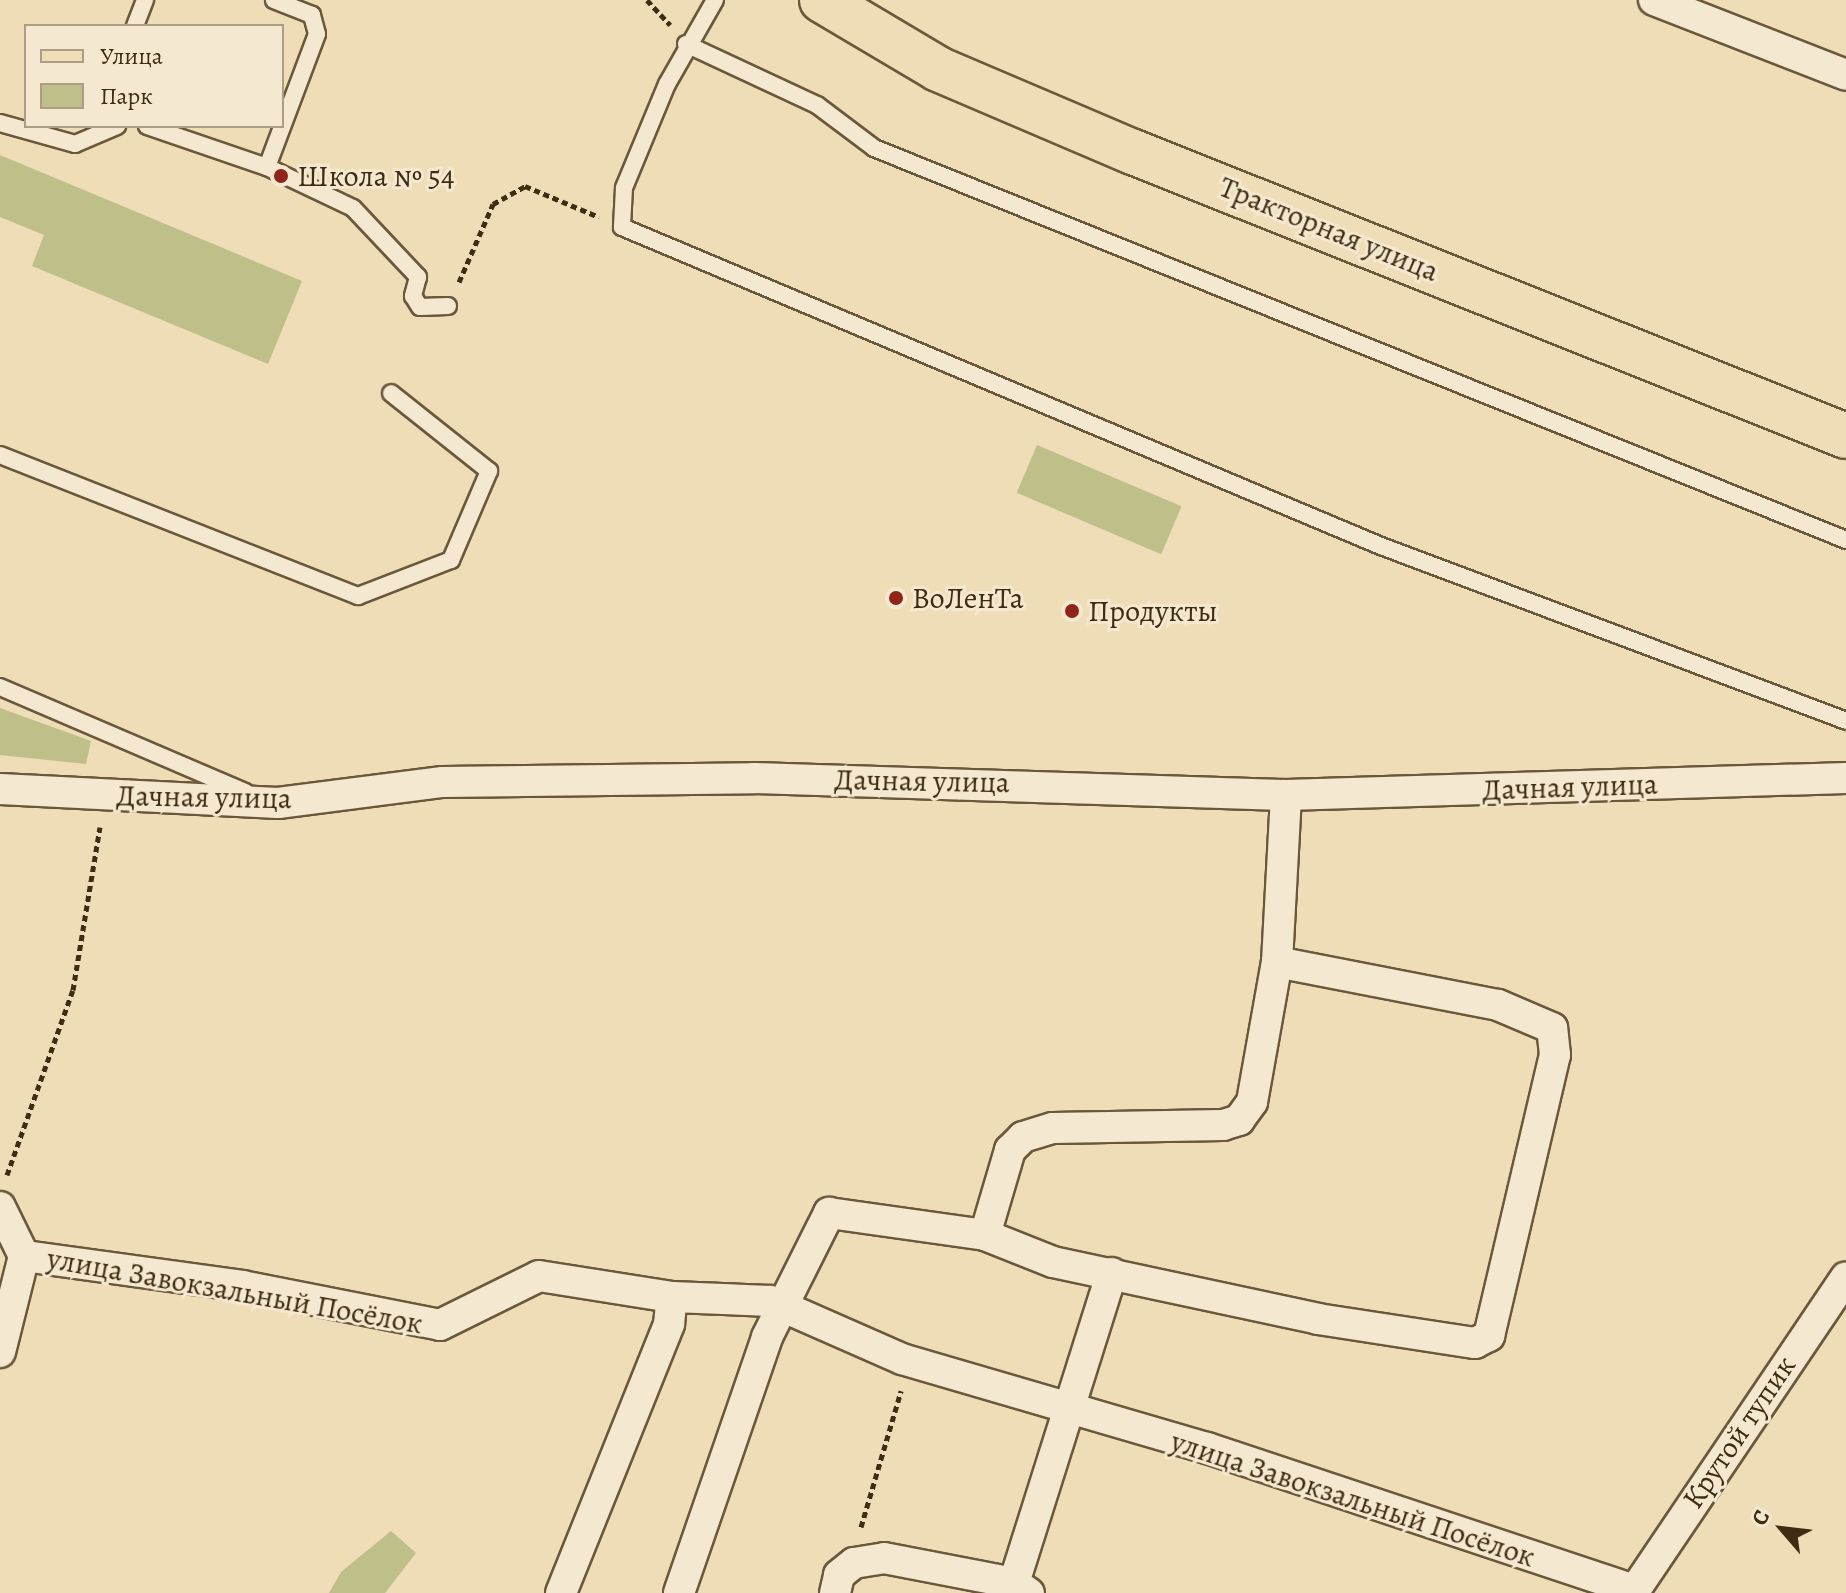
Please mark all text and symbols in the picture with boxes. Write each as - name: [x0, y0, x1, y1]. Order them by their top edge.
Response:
- legend: [24, 24, 284, 128]
- text: Улица: [100, 40, 163, 72]
- text: Парк: [100, 80, 153, 112]
- place label: Школа № 54: [297, 158, 454, 194]
- marker: Школа № 54: [272, 167, 290, 185]
- street label: Тракторная улица: [1214, 169, 1444, 289]
- place label: ВоЛенТа: [912, 580, 1024, 616]
- marker: ВоЛенТа: [887, 589, 905, 607]
- place label: Продукты: [1088, 593, 1217, 629]
- marker: Продукты: [1063, 602, 1081, 620]
- street label: Дачная улица: [834, 761, 1010, 801]
- street label: Дачная улица: [1482, 766, 1658, 808]
- street label: Дачная улица: [116, 777, 292, 817]
- street label: улица Завокзальный Посёлок: [44, 1240, 426, 1342]
- street label: Крутой тупик: [1675, 1349, 1803, 1515]
- street label: улица Завокзальный Посёлок: [1166, 1423, 1540, 1575]
- north arrow: [1742, 1489, 1822, 1569]
- text: С: [1744, 1505, 1777, 1531]

